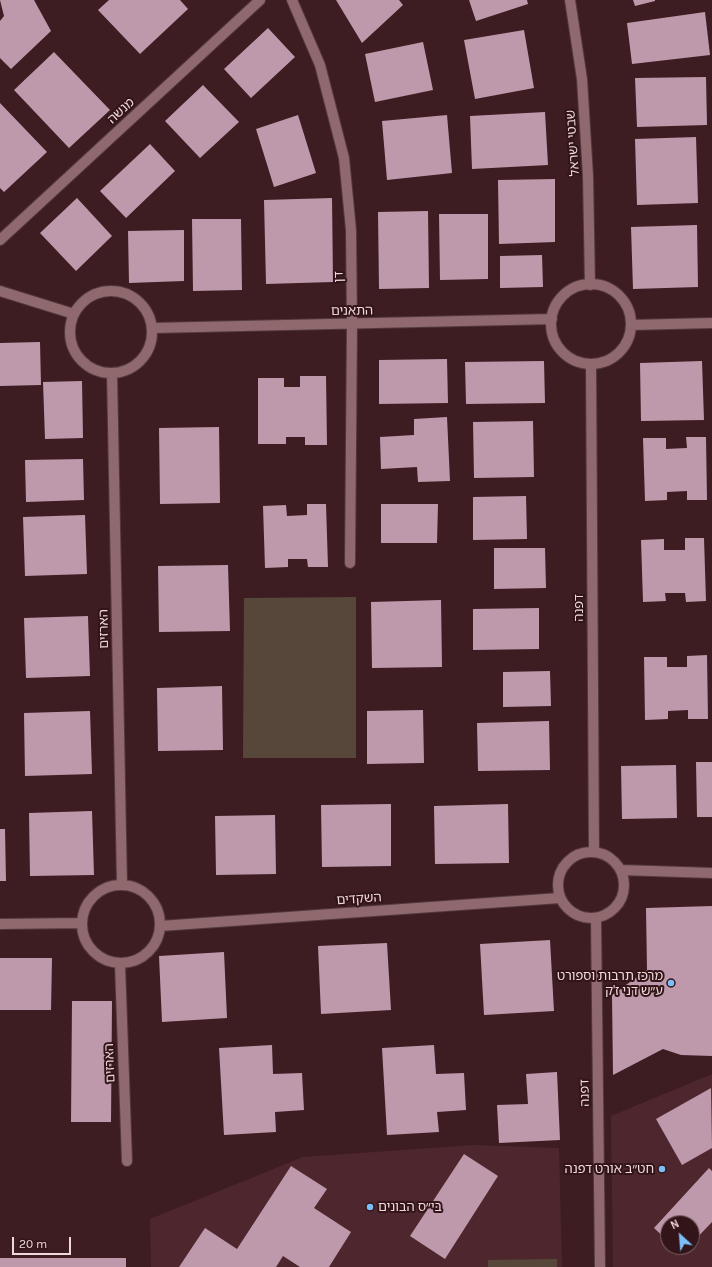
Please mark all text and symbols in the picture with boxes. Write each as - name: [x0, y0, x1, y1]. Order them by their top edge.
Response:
- street label: מנשה: [104, 95, 138, 127]
- street label: שבטי ישראל: [563, 109, 583, 177]
- street label: דן: [331, 271, 347, 283]
- street label: התאנים: [331, 303, 373, 319]
- street label: דפנה: [571, 594, 587, 622]
- street label: הארזים: [96, 609, 112, 649]
- street label: השקדים: [336, 890, 382, 908]
- place label: מרכז תרבות וספורט ע״ש דני ז'ק: [557, 968, 663, 999]
- marker: מרכז תרבות וספורט ע״ש דני ז'ק: [666, 978, 676, 988]
- street label: הארזים: [102, 1043, 118, 1083]
- street label: דפנה: [577, 1079, 593, 1107]
- place label: חט״ב אורט דפנה: [565, 1161, 654, 1177]
- marker: חט״ב אורט דפנה: [657, 1164, 667, 1174]
- place label: בי״ס הבונים: [378, 1199, 442, 1215]
- marker: בי״ס הבונים: [365, 1202, 375, 1212]
- north arrow: [660, 1215, 700, 1255]
- text: N: [669, 1217, 681, 1232]
- scale bar: [14, 1229, 73, 1255]
- text: 20 m: [19, 1237, 47, 1251]

